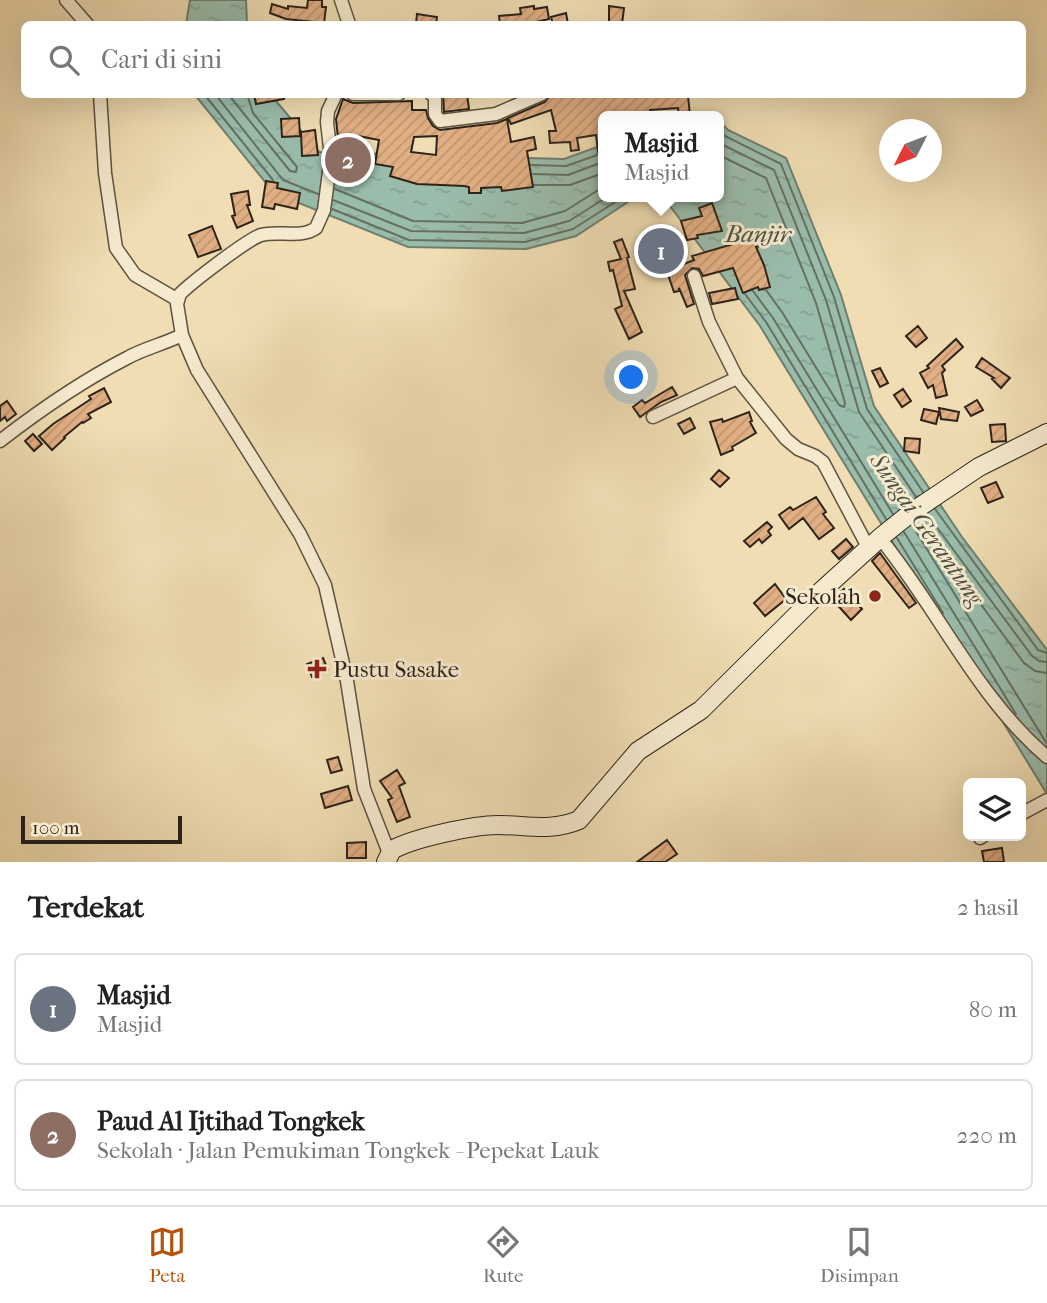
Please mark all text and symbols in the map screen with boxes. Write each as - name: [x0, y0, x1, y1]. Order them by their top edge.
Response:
- search box: [21, 21, 1026, 98]
- icon: search: [45, 41, 83, 79]
- text: Cari di sini: [101, 44, 222, 75]
- popup: [598, 111, 724, 202]
- north arrow: [879, 119, 942, 182]
- text: Masjid: [624, 128, 698, 159]
- pin: 2: [325, 134, 371, 186]
- text: Masjid: [624, 159, 689, 186]
- water label: Banjir: [723, 220, 793, 248]
- pin: 1: [638, 225, 684, 277]
- your location: [614, 360, 648, 394]
- water label: Sungai Gerantung: [864, 447, 990, 611]
- place label: Sekolah: [785, 583, 861, 610]
- marker: Sekolah: [867, 588, 883, 604]
- place label: Pustu Sasake: [333, 656, 459, 683]
- marker: Pustu Sasake: [307, 659, 327, 679]
- map controls: [963, 778, 1026, 841]
- button: layers: [963, 778, 1026, 841]
- scale bar: [21, 813, 182, 845]
- text: 100 m: [32, 817, 80, 839]
- text: Terdekat: [28, 890, 144, 925]
- text: 2 hasil: [957, 894, 1019, 921]
- text: Masjid: [97, 980, 171, 1011]
- text: 1: [49, 996, 57, 1023]
- text: 80 m: [969, 996, 1017, 1023]
- text: Masjid: [97, 1011, 162, 1038]
- text: Paud Al Ijtihad Tongkek: [97, 1106, 365, 1137]
- text: 2: [47, 1122, 59, 1149]
- text: 220 m: [957, 1122, 1017, 1149]
- text: Sekolah · Jalan Pemukiman Tongkek - Pepekat Lauk: [97, 1137, 599, 1164]
- tab: Peta: [148, 1223, 186, 1287]
- tab: Rute: [483, 1223, 523, 1287]
- tab: Disimpan: [820, 1223, 899, 1287]

